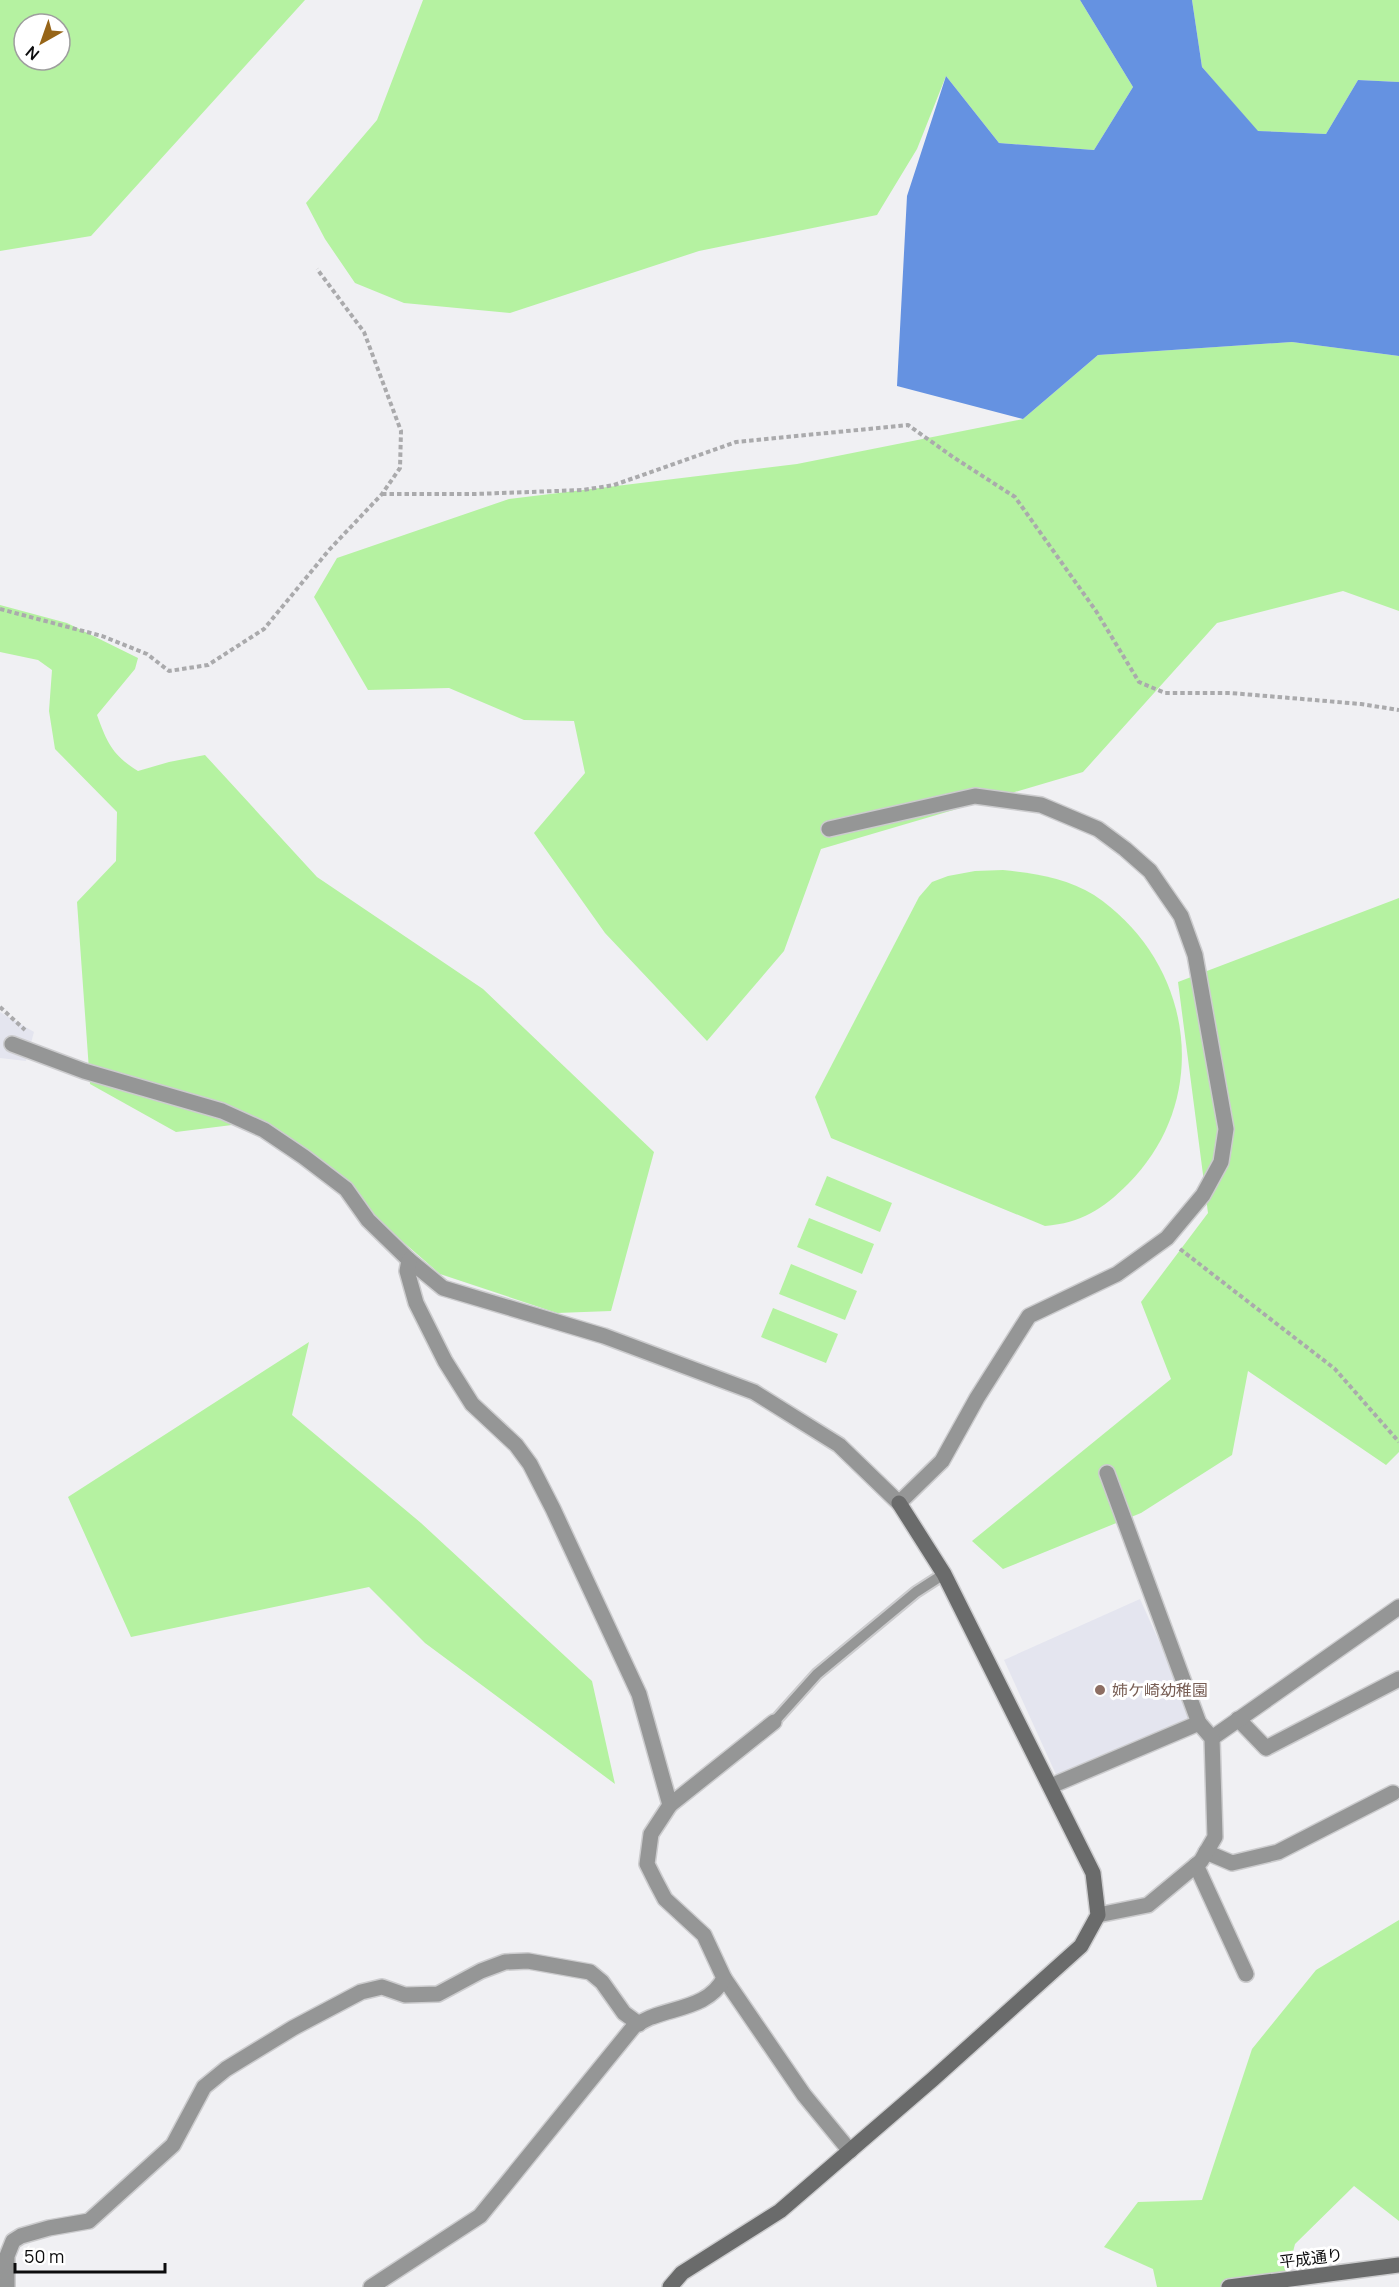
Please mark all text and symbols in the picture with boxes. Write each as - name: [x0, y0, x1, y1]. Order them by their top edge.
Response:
- north arrow: [12, 12, 72, 72]
- text: N: [21, 41, 44, 66]
- place label: 姉ケ崎幼稚園: [1112, 1679, 1208, 1701]
- marker: 姉ケ崎幼稚園: [1093, 1683, 1107, 1697]
- scale bar: [15, 2236, 165, 2274]
- street label: 平成通り: [1278, 2243, 1344, 2273]
- text: 50 m: [24, 2244, 64, 2268]

